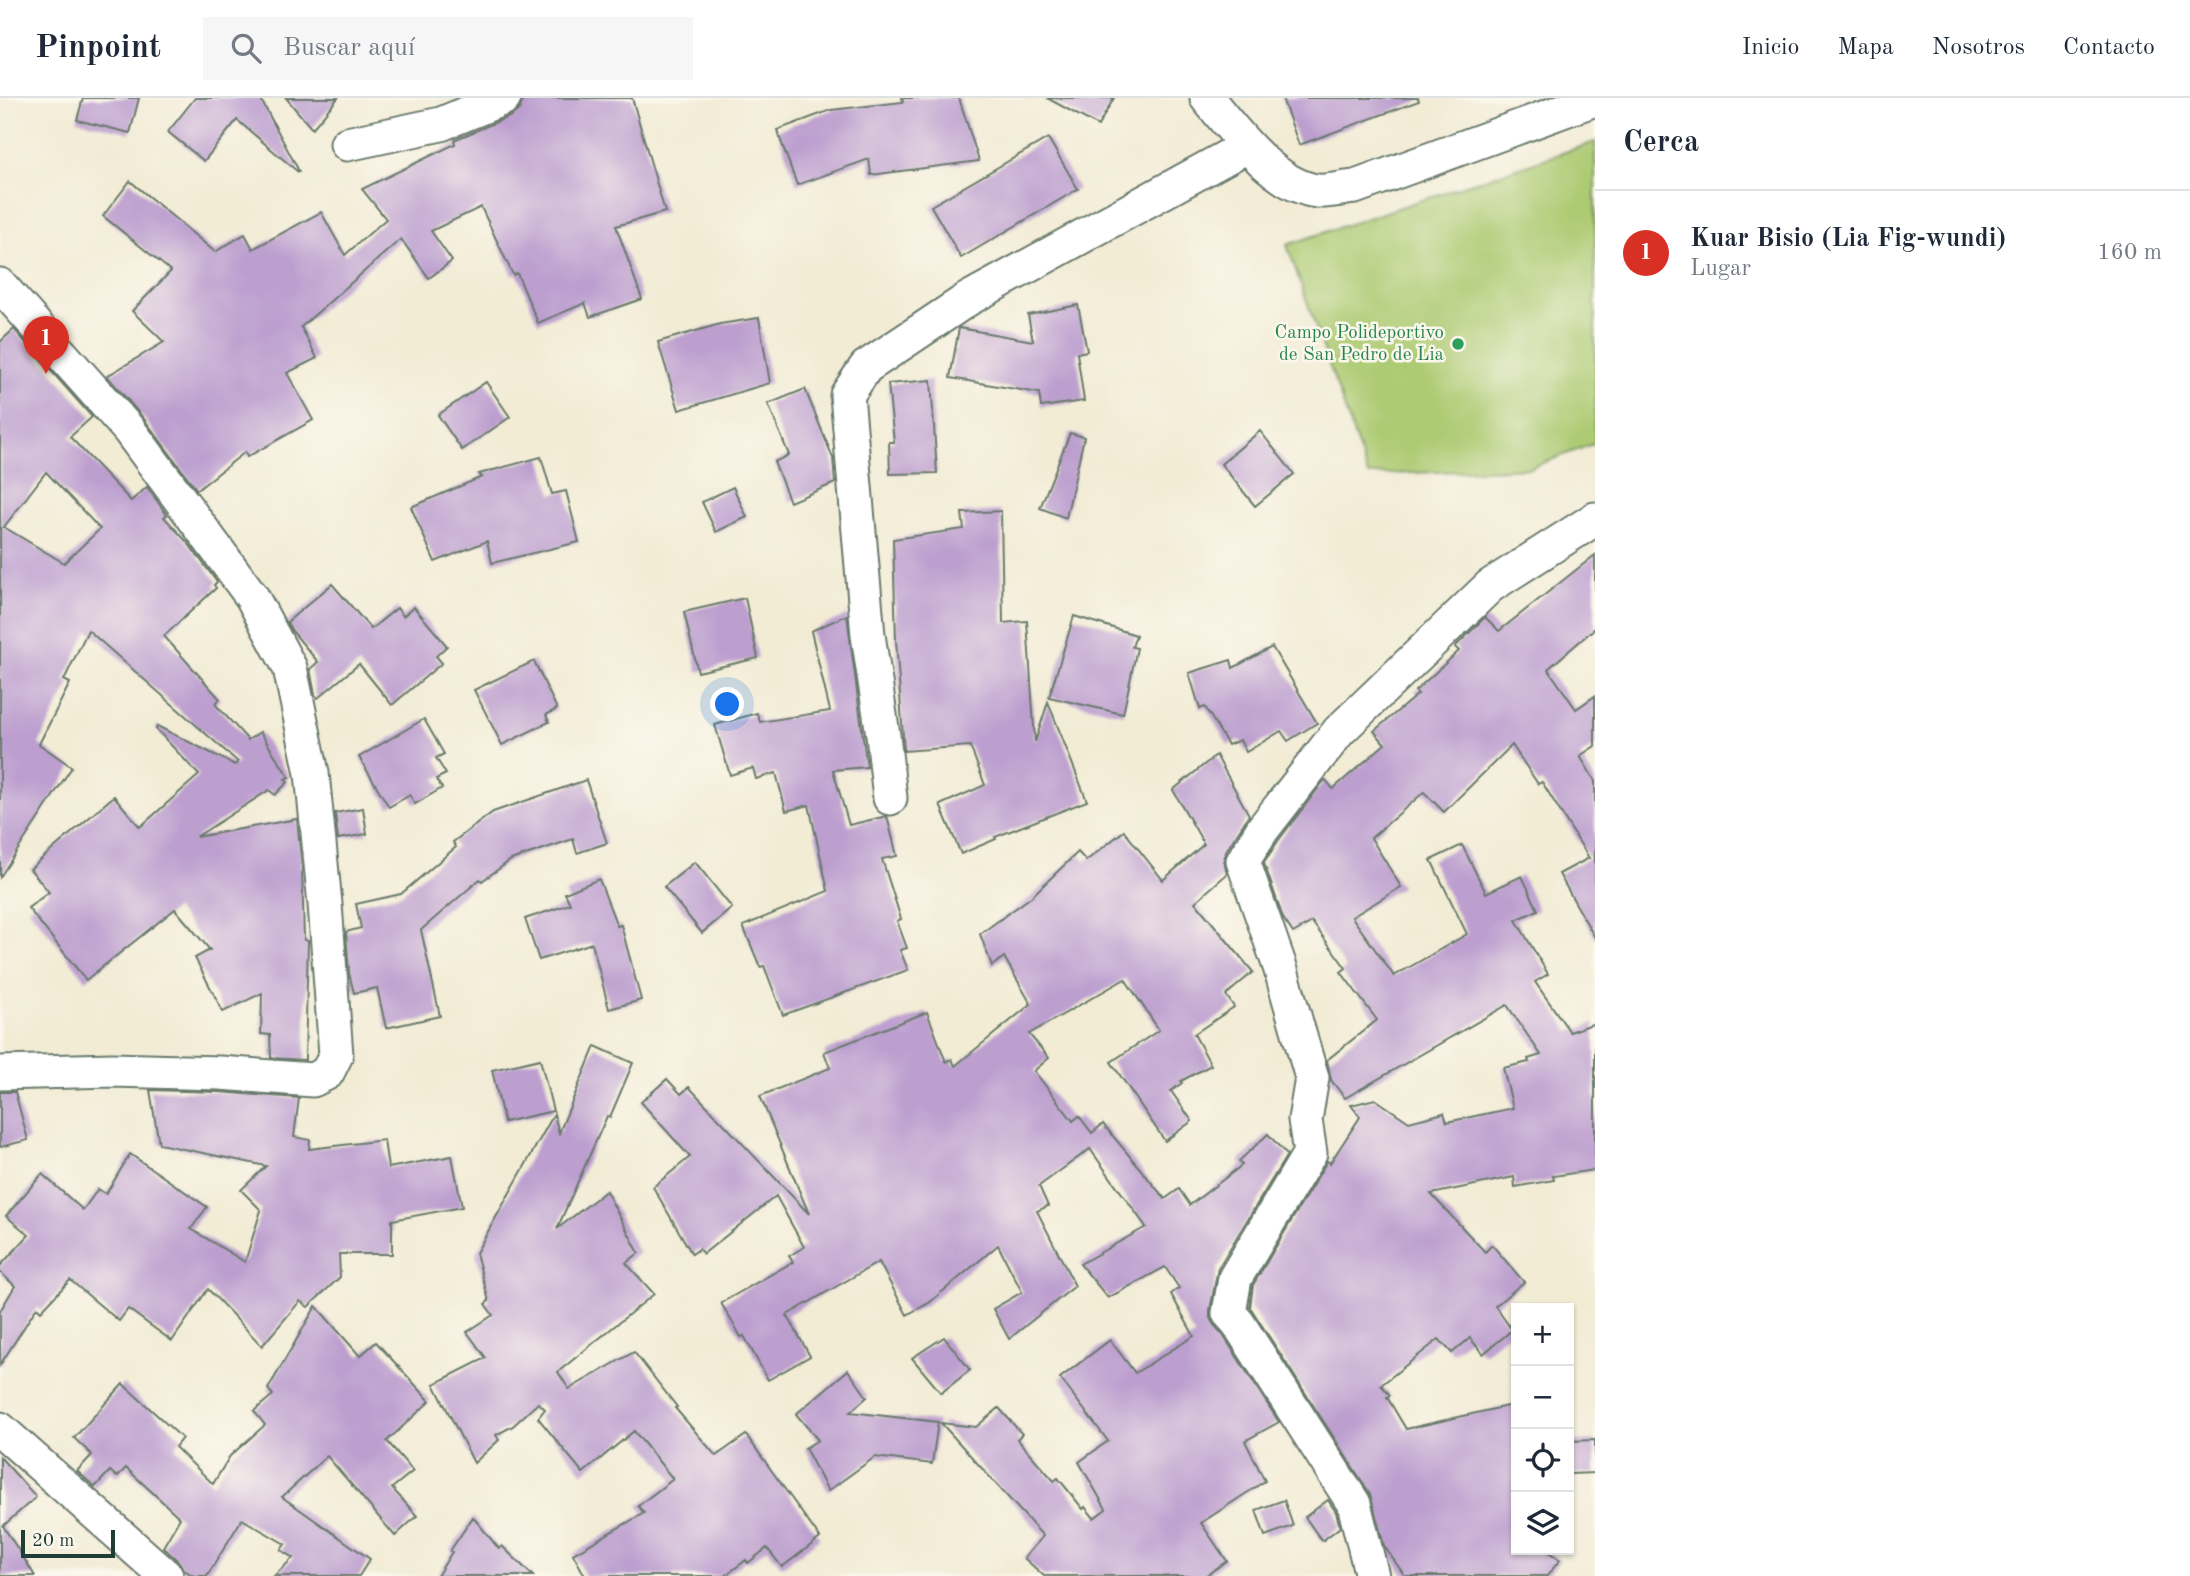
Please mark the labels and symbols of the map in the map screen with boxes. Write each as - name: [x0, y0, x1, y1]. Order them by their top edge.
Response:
- pin: 1: [23, 316, 69, 374]
- place label: Campo Polideportivo de San Pedro de Lia: [1275, 324, 1445, 365]
- marker: Campo Polideportivo de San Pedro de Lia: [1450, 336, 1466, 352]
- your location: [710, 687, 744, 721]
- scale bar: [21, 1527, 116, 1559]

